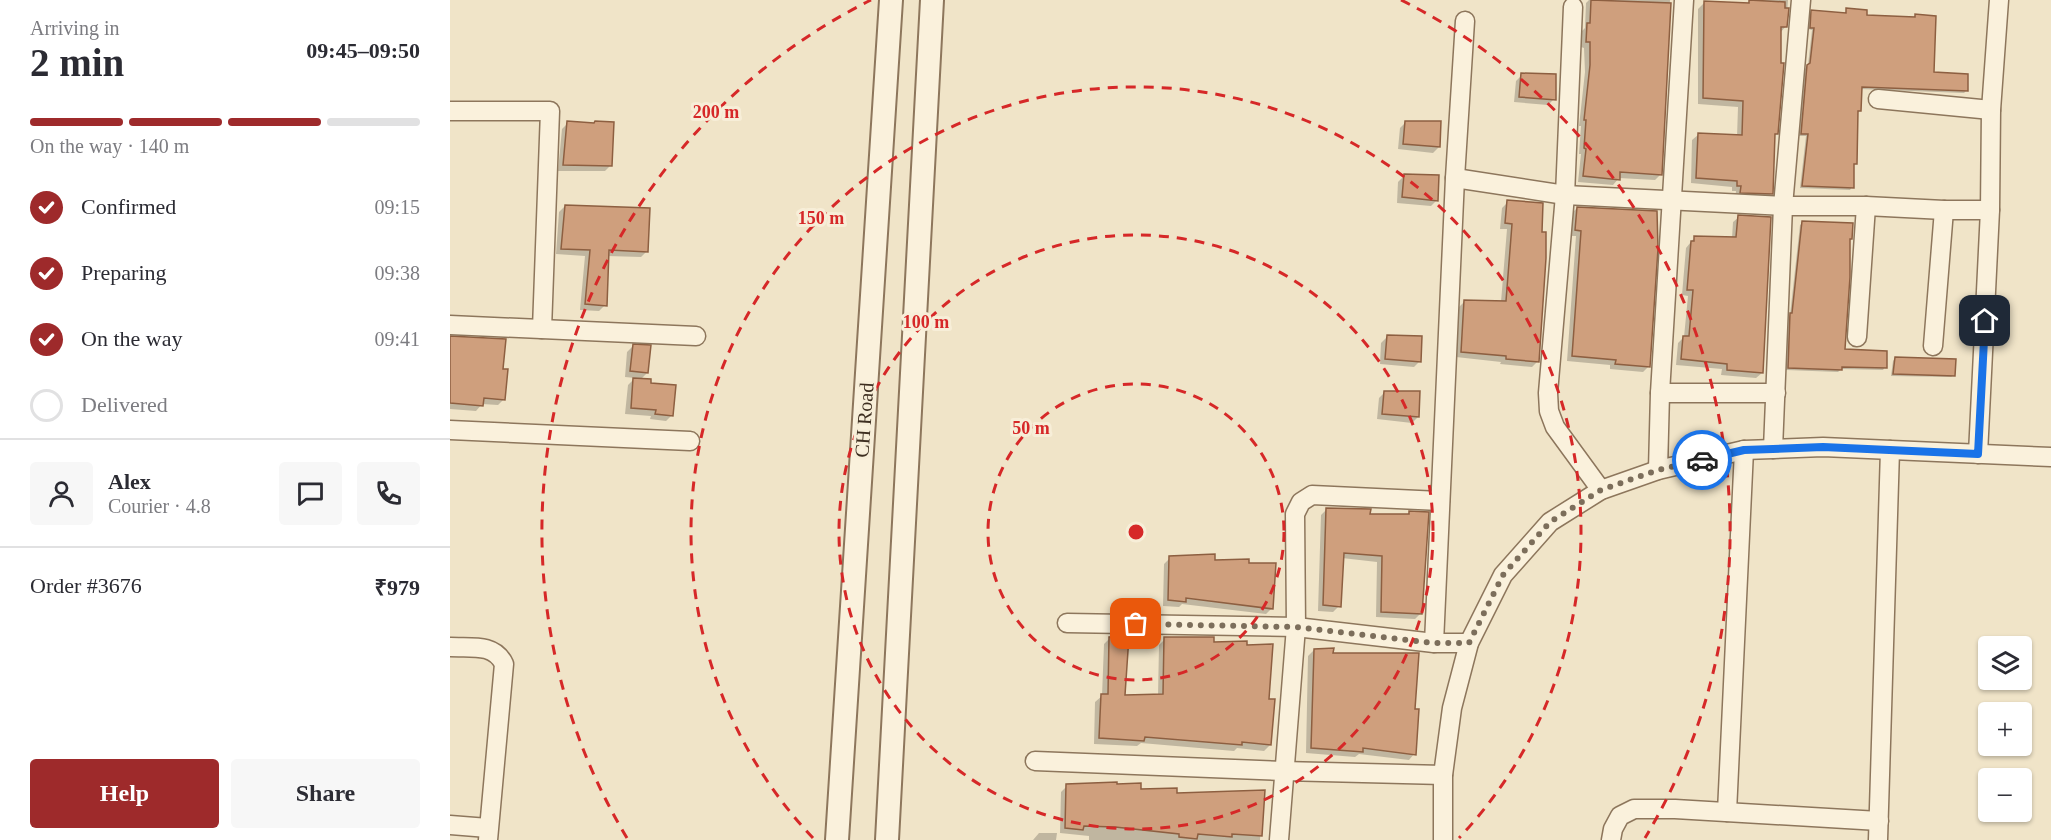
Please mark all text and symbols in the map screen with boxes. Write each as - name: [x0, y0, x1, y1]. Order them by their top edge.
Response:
- text: Arriving in: [30, 17, 119, 39]
- text: 09:45–09:50: [306, 38, 420, 63]
- text: 2 min: [30, 41, 124, 84]
- text: 200 m: [693, 102, 739, 122]
- text: On the way · 140 m: [30, 135, 189, 157]
- icon: check: [30, 191, 63, 224]
- text: Confirmed: [81, 194, 176, 219]
- text: 09:15: [374, 196, 420, 218]
- text: 150 m: [798, 208, 844, 228]
- icon: check: [30, 257, 63, 290]
- text: Preparing: [81, 260, 167, 285]
- text: 09:38: [374, 262, 420, 284]
- pin: [1959, 295, 2010, 346]
- icon: home: [1968, 304, 2001, 337]
- text: 100 m: [903, 312, 949, 332]
- icon: check: [30, 323, 63, 356]
- text: On the way: [81, 326, 182, 351]
- text: 09:41: [374, 328, 420, 350]
- street label: CH Road: [850, 382, 878, 458]
- text: Delivered: [81, 392, 168, 417]
- text: 50 m: [1012, 418, 1050, 438]
- courier: [1672, 430, 1732, 490]
- icon: car: [1686, 444, 1719, 477]
- button: person: [30, 462, 93, 525]
- button: chat: [279, 462, 342, 525]
- button: phone: [357, 462, 420, 525]
- text: Alex: [108, 469, 151, 494]
- text: Courier · 4.8: [108, 495, 211, 517]
- centre of rings: [1126, 522, 1146, 542]
- text: Order #3676: [30, 573, 142, 598]
- text: ₹979: [374, 575, 420, 600]
- pin: [1110, 598, 1161, 649]
- icon: bag: [1119, 607, 1152, 640]
- map controls: [1978, 636, 2032, 822]
- button: layers: [1978, 636, 2032, 690]
- button: +: [1978, 702, 2032, 756]
- button: Help: [30, 759, 219, 828]
- button: Share: [231, 759, 420, 828]
- button: −: [1978, 768, 2032, 822]

